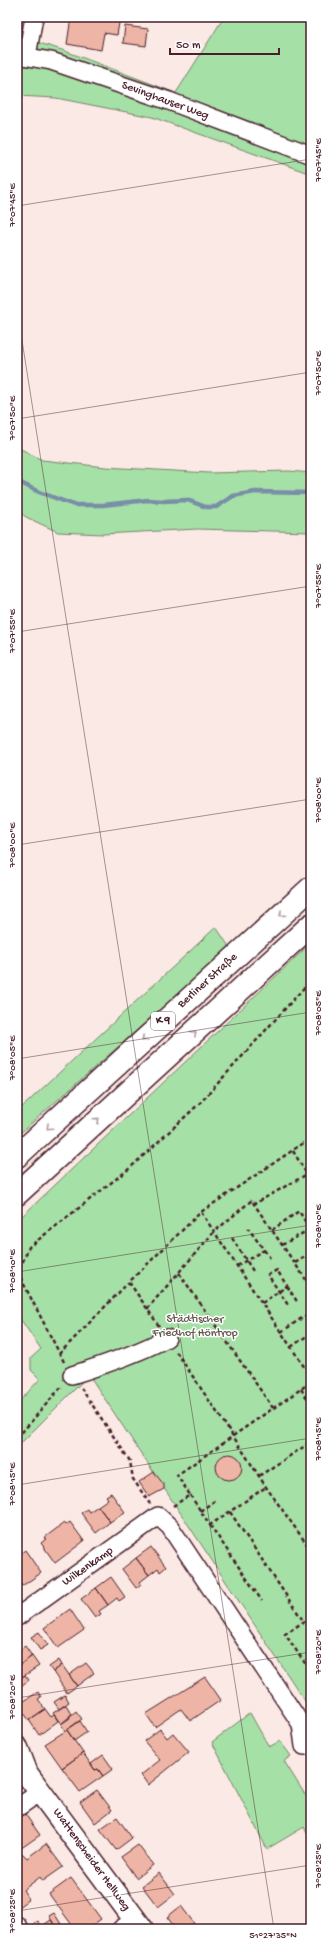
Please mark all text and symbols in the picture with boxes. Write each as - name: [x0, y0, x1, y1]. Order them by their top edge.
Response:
- scale bar: [170, 30, 279, 56]
- text: 50 m: [176, 39, 201, 53]
- street label: Sevinghauser Weg: [119, 79, 211, 123]
- text: 7°07'45"E: [313, 137, 325, 183]
- text: 7°07'45"E: [7, 182, 19, 228]
- text: 7°07'50"E: [313, 350, 325, 396]
- text: 7°07'50"E: [7, 395, 19, 441]
- text: 7°07'55"E: [313, 563, 325, 609]
- text: 7°07'55"E: [7, 608, 19, 654]
- text: 7°08'00"E: [313, 777, 325, 824]
- text: 7°08'00"E: [7, 822, 19, 869]
- one-way arrow: [279, 909, 287, 917]
- street label: Berliner Straße: [174, 950, 241, 1012]
- text: 7°08'05"E: [313, 990, 325, 1036]
- road number: K 9: [151, 1012, 175, 1030]
- one-way arrow: [189, 1030, 197, 1038]
- one-way arrow: [141, 1034, 149, 1041]
- text: 7°08'05"E: [7, 1035, 19, 1081]
- one-way arrow: [92, 1117, 100, 1125]
- one-way arrow: [46, 1122, 54, 1130]
- text: 7°08'10"E: [313, 1203, 325, 1249]
- text: 7°08'10"E: [7, 1248, 19, 1294]
- park label: Städtischer Friedhof Höntrop: [151, 1313, 238, 1341]
- text: 7°08'15"E: [313, 1417, 325, 1462]
- text: 7°08'15"E: [7, 1462, 19, 1507]
- street label: Wilkenkamp: [60, 1544, 116, 1590]
- text: 7°08'20"E: [313, 1629, 325, 1675]
- text: 7°08'20"E: [7, 1674, 19, 1720]
- street label: Wattenscheider Hellweg: [49, 1806, 133, 1914]
- text: 7°08'25"E: [313, 1843, 325, 1889]
- text: 7°08'25"E: [7, 1888, 19, 1934]
- text: 51°27'35"N: [249, 1930, 297, 1942]

